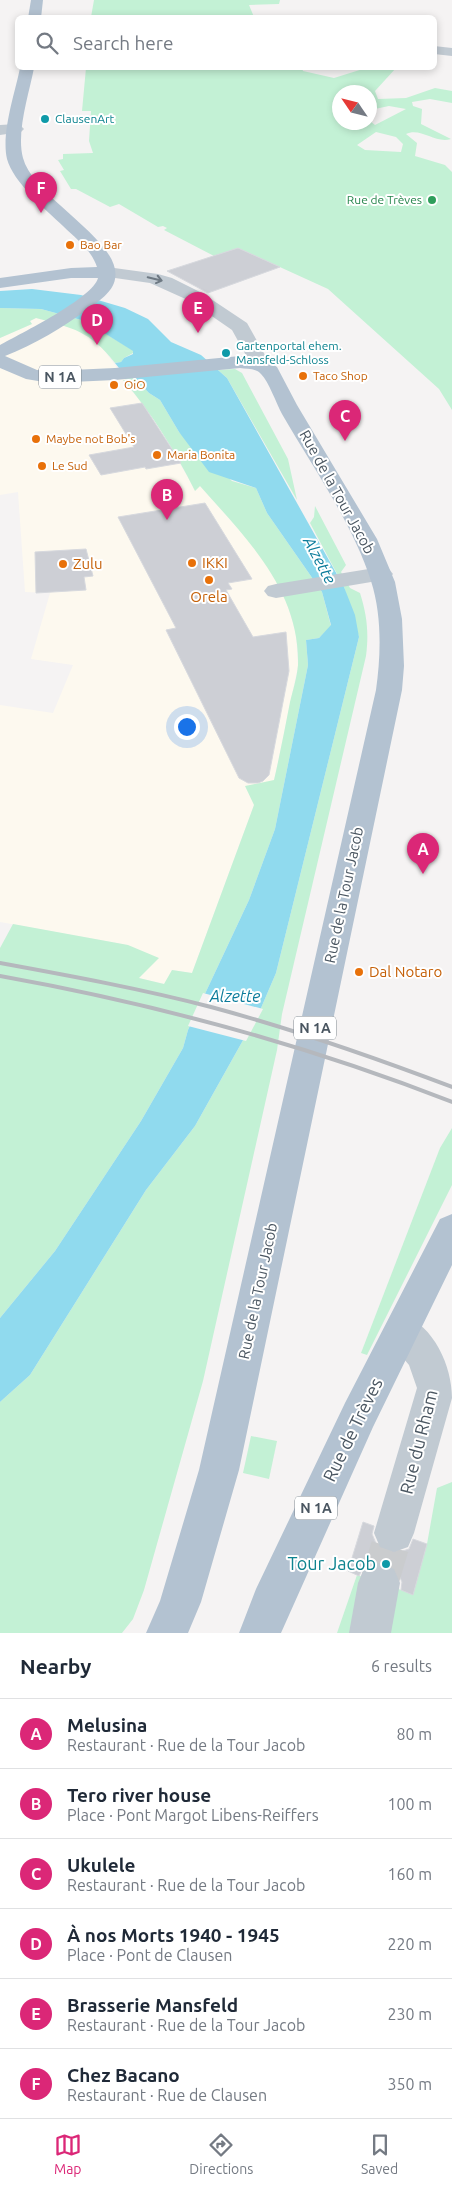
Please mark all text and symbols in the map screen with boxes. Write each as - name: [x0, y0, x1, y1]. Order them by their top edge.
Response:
- search box: [15, 15, 437, 70]
- icon: search: [33, 29, 61, 57]
- text: Search here: [73, 32, 173, 54]
- north arrow: [332, 85, 377, 130]
- place label: ClausenArt: [55, 112, 115, 125]
- marker: ClausenArt: [39, 113, 51, 125]
- pin: F: [25, 172, 57, 213]
- place label: Rue de Trèves: [347, 193, 422, 206]
- marker: Rue de Trèves: [426, 194, 438, 206]
- place label: Bao Bar: [80, 238, 122, 251]
- marker: Bao Bar: [64, 239, 76, 251]
- one-way arrow: [147, 275, 163, 284]
- pin: E: [182, 292, 214, 333]
- pin: D: [81, 304, 113, 345]
- place label: Gartenportal ehem. Mansfeld-Schloss: [236, 339, 342, 366]
- marker: Gartenportal ehem. Mansfeld-Schloss: [220, 347, 232, 359]
- road number: N 1A: [39, 366, 81, 388]
- place label: Taco Shop: [313, 369, 368, 382]
- marker: Taco Shop: [297, 370, 309, 382]
- place label: OiO: [124, 378, 146, 391]
- marker: OiO: [108, 379, 120, 391]
- pin: C: [329, 400, 361, 441]
- street label: Rue de la Tour Jacob: [296, 427, 379, 557]
- place label: Maybe not Bob's: [46, 432, 136, 445]
- marker: Maybe not Bob's: [30, 433, 42, 445]
- place label: Maria Bonita: [167, 448, 235, 461]
- marker: Maria Bonita: [151, 449, 163, 461]
- place label: Le Sud: [52, 459, 88, 472]
- marker: Le Sud: [36, 460, 48, 472]
- pin: B: [151, 479, 183, 520]
- water label: Alzette: [300, 533, 340, 587]
- place label: IKKI: [202, 554, 228, 571]
- place label: Zulu: [73, 555, 102, 572]
- marker: IKKI: [186, 557, 198, 569]
- marker: Zulu: [57, 558, 69, 570]
- marker: Orela: [203, 574, 215, 586]
- place label: Orela: [190, 588, 228, 605]
- your location: [174, 714, 200, 740]
- street label: Rue de la Tour Jacob: [321, 825, 366, 965]
- pin: A: [407, 833, 439, 874]
- place label: Dal Notaro: [369, 963, 442, 980]
- marker: Dal Notaro: [353, 966, 365, 978]
- water label: Alzette: [209, 987, 260, 1005]
- road number: N 1A: [294, 1016, 336, 1040]
- street label: Rue de la Tour Jacob: [235, 1221, 280, 1361]
- street label: Rue de Trèves: [318, 1374, 386, 1485]
- street label: Rue du Rham: [395, 1388, 441, 1496]
- road number: N 1A: [295, 1496, 337, 1520]
- place label: Tour Jacob: [288, 1553, 376, 1573]
- marker: Tour Jacob: [380, 1558, 392, 1570]
- text: Nearby: [20, 1654, 91, 1678]
- text: 6 results: [371, 1657, 432, 1675]
- text: Melusina: [67, 1714, 147, 1736]
- text: A: [30, 1725, 42, 1743]
- text: 80 m: [396, 1725, 432, 1743]
- text: Restaurant · Rue de la Tour Jacob: [67, 1736, 305, 1754]
- text: Tero river house: [67, 1784, 211, 1806]
- text: B: [31, 1795, 41, 1813]
- text: 100 m: [387, 1795, 432, 1813]
- text: Place · Pont Margot Libens-Reiffers: [67, 1806, 319, 1824]
- text: Ukulele: [67, 1854, 135, 1876]
- text: C: [31, 1865, 41, 1883]
- text: 160 m: [387, 1865, 432, 1883]
- text: Restaurant · Rue de la Tour Jacob: [67, 1876, 305, 1894]
- text: À nos Morts 1940 - 1945: [67, 1924, 280, 1946]
- text: D: [30, 1935, 42, 1953]
- text: 220 m: [387, 1935, 432, 1953]
- text: Place · Pont de Clausen: [67, 1946, 233, 1964]
- text: Brasserie Mansfeld: [67, 1994, 238, 2016]
- text: E: [31, 2005, 41, 2023]
- text: 230 m: [387, 2005, 432, 2023]
- text: Restaurant · Rue de la Tour Jacob: [67, 2016, 305, 2034]
- text: Chez Bacano: [67, 2064, 180, 2086]
- text: F: [32, 2075, 41, 2093]
- text: 350 m: [387, 2075, 432, 2093]
- text: Restaurant · Rue de Clausen: [67, 2086, 267, 2104]
- tab: Map: [54, 2131, 82, 2177]
- tab: Directions: [189, 2131, 253, 2177]
- tab: Saved: [361, 2131, 398, 2177]

